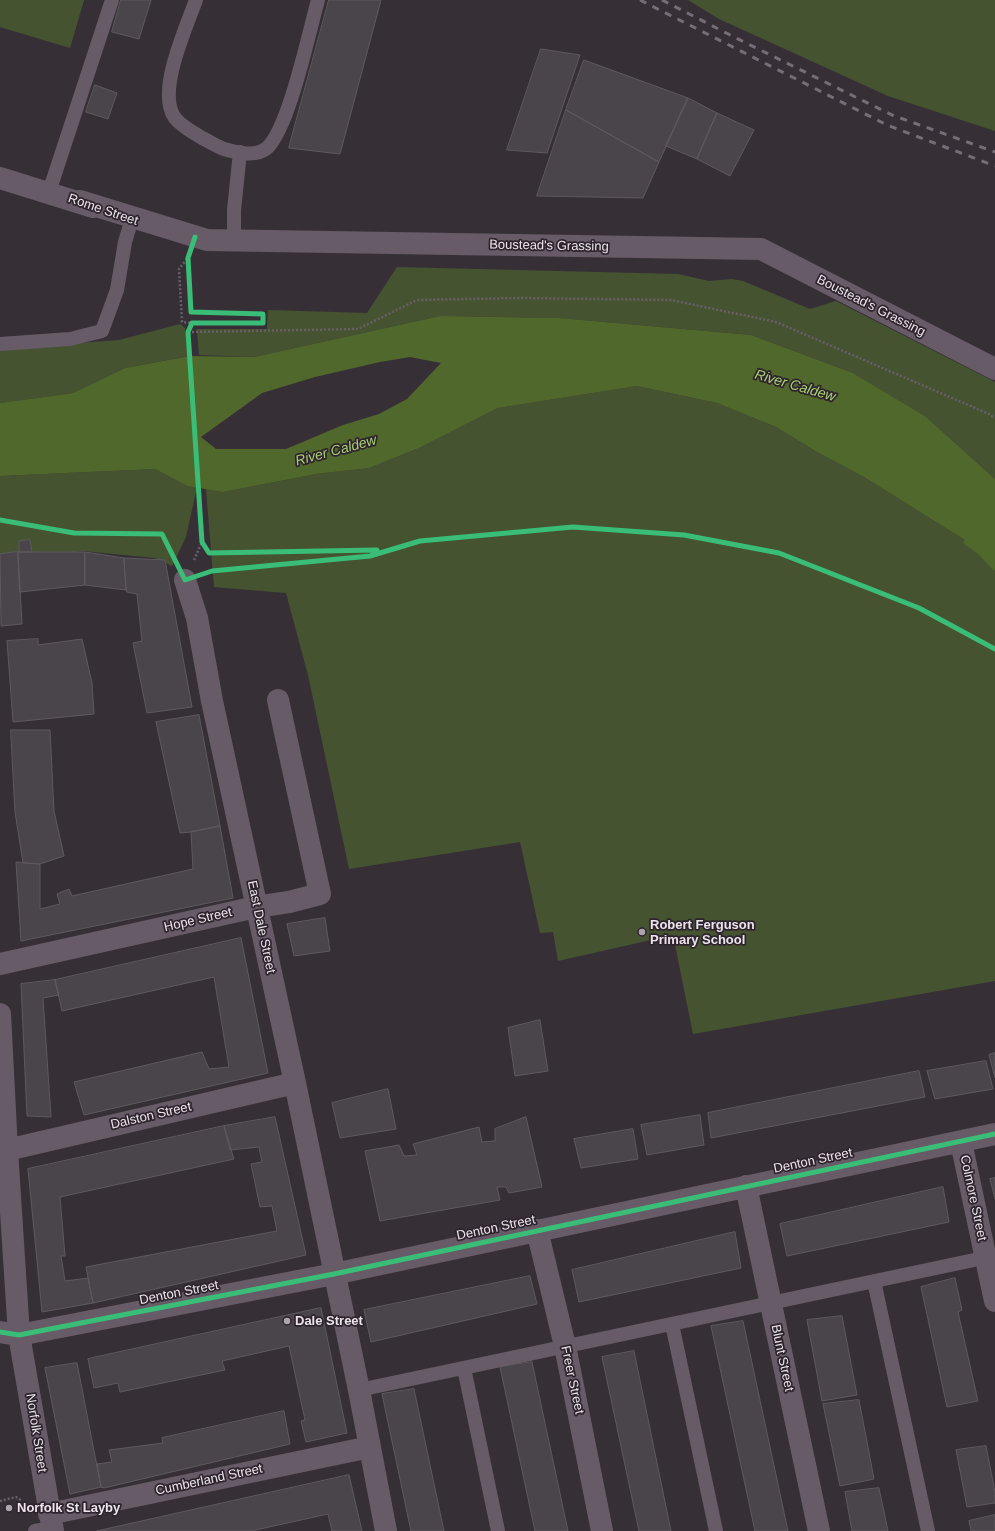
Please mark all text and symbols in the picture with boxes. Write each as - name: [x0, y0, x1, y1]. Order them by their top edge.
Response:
- street label: Rome Street: [66, 191, 140, 229]
- street label: Boustead's Grassing: [489, 237, 609, 255]
- street label: Boustead's Grassing: [814, 272, 928, 340]
- water label: River Caldew: [753, 366, 837, 406]
- water label: River Caldew: [294, 432, 378, 470]
- street label: East Dale Street: [244, 879, 278, 975]
- street label: Hope Street: [162, 905, 234, 935]
- place label: Robert Ferguson Primary School: [650, 917, 755, 948]
- marker: Robert Ferguson Primary School: [637, 927, 647, 937]
- street label: Dalston Street: [109, 1099, 193, 1133]
- street label: Denton Street: [772, 1145, 854, 1177]
- street label: Colmore Street: [956, 1154, 990, 1242]
- street label: Denton Street: [455, 1212, 537, 1244]
- street label: Denton Street: [138, 1278, 220, 1308]
- place label: Dale Street: [295, 1313, 363, 1329]
- marker: Dale Street: [282, 1316, 292, 1326]
- street label: Blunt Street: [767, 1323, 797, 1393]
- street label: Freer Street: [557, 1344, 587, 1416]
- street label: Norfolk Street: [22, 1393, 50, 1473]
- street label: Cumberland Street: [154, 1461, 264, 1499]
- place label: Norfolk St Layby: [17, 1500, 120, 1516]
- marker: Norfolk St Layby: [4, 1503, 14, 1513]

